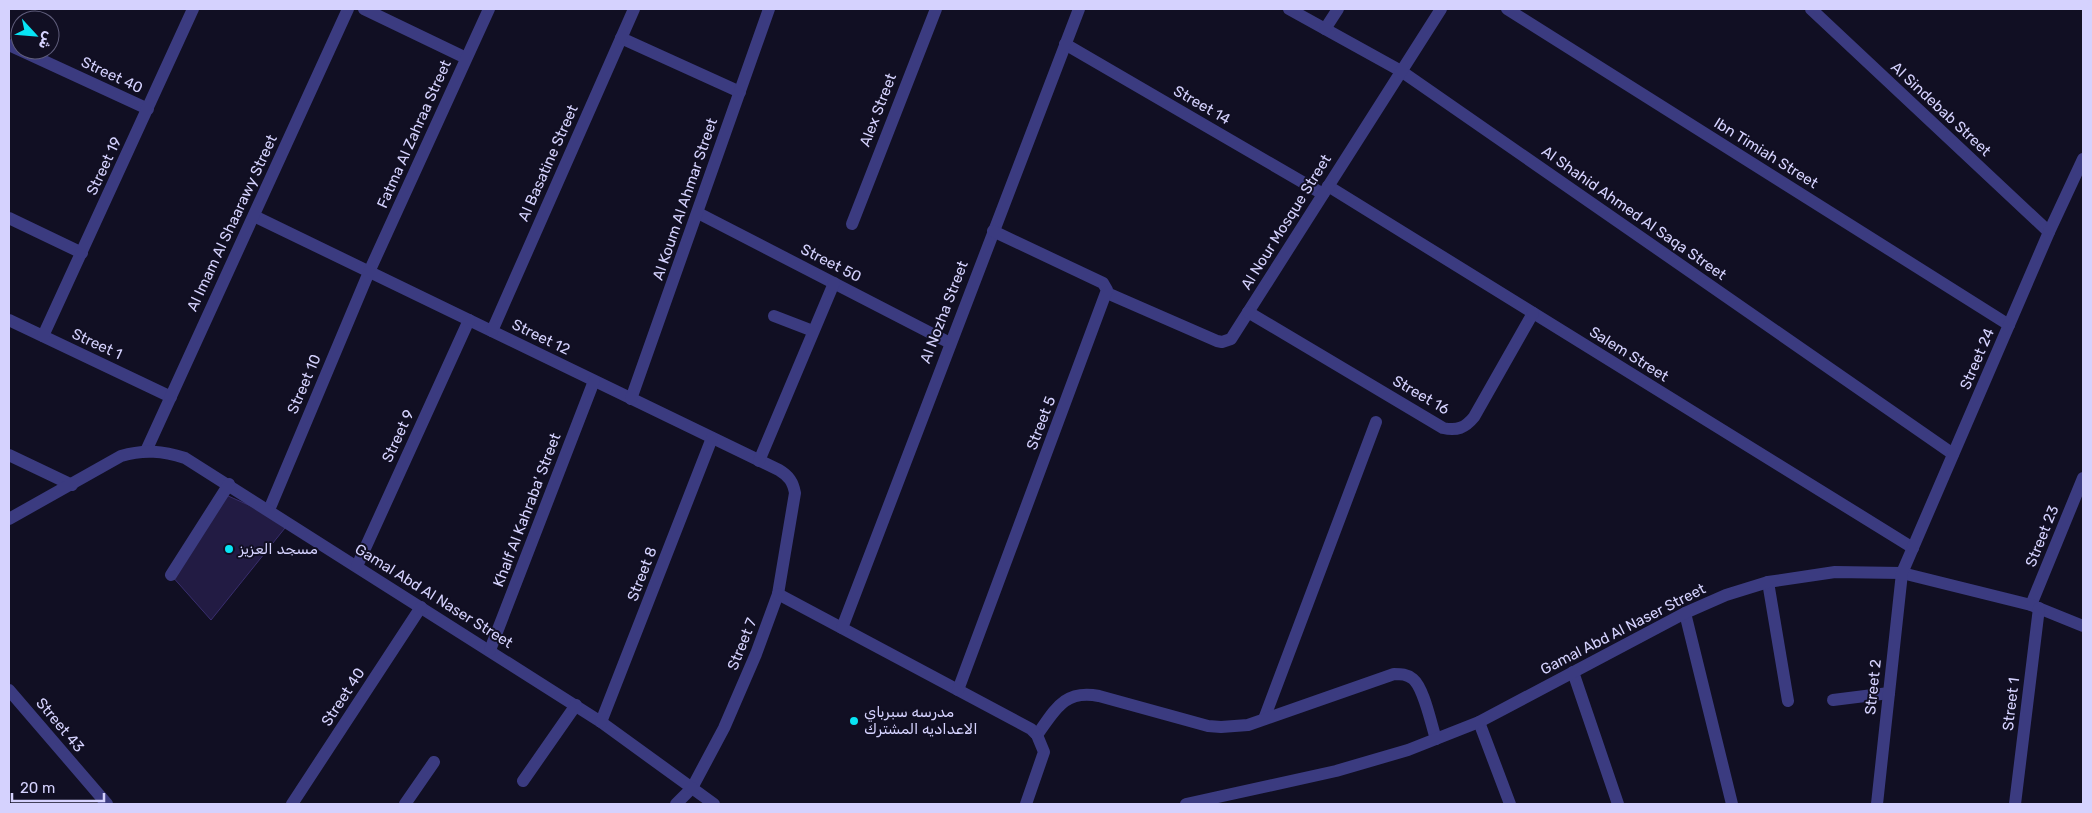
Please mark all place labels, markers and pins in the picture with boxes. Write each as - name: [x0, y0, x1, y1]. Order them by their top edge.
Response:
- place label: مسجد العزيز: [238, 540, 318, 558]
- marker: مسجد العزيز: [223, 543, 235, 555]
- place label: مدرسه سبرباي الاعداديه المشترك: [864, 703, 977, 738]
- marker: مدرسه سبرباي الاعداديه المشترك: [848, 715, 860, 727]

